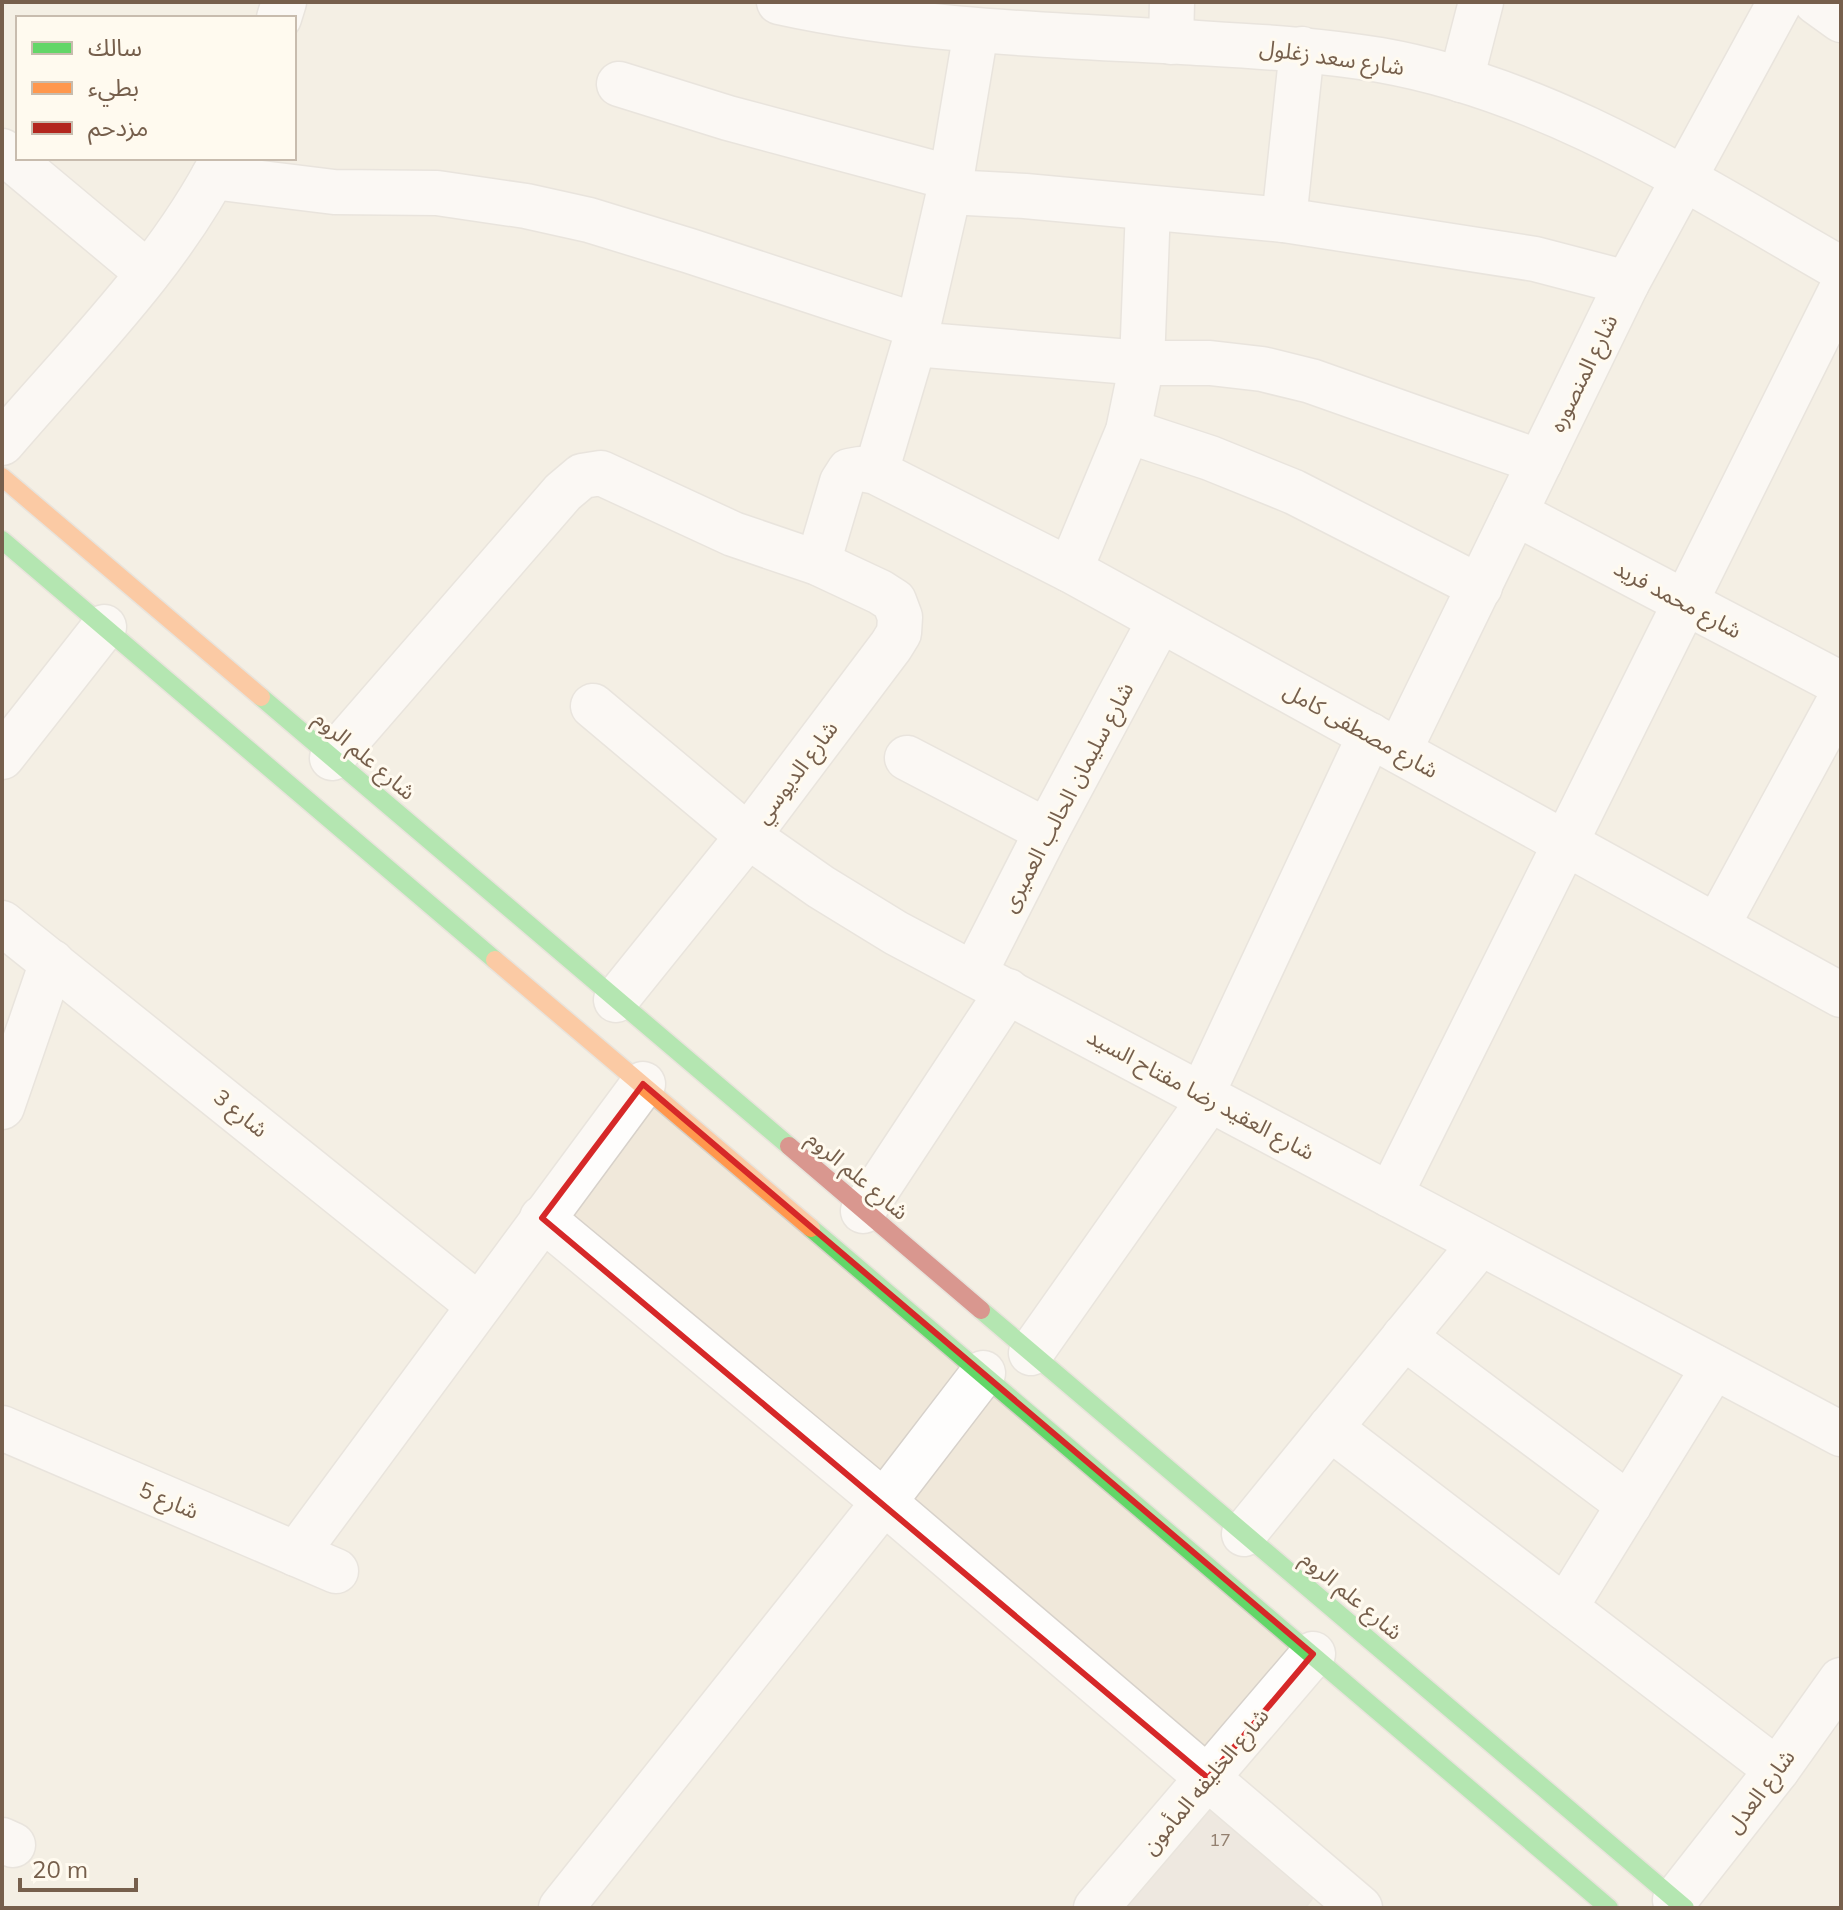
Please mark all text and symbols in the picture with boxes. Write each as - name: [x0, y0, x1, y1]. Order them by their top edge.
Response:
- legend: [16, 16, 296, 160]
- text: سالك: [88, 32, 142, 62]
- street label: شارع سعد زغلول: [1258, 33, 1406, 84]
- text: بطيء: [88, 72, 139, 107]
- text: مزدحم: [88, 112, 148, 145]
- street label: شارع المنصوره: [1543, 310, 1626, 438]
- street label: شارع محمد فريد: [1608, 554, 1747, 647]
- street label: شارع مصطفى كامل: [1277, 676, 1443, 787]
- street label: شارع سليمان الحالب العميرى: [994, 677, 1142, 918]
- street label: شارع علم الروم: [306, 704, 422, 808]
- street label: شارع الديوسي: [748, 715, 846, 831]
- street label: شارع العقيد رضا مفتاح السيد: [1081, 1022, 1319, 1168]
- street label: شارع 3: [206, 1083, 274, 1146]
- street label: شارع علم الروم: [799, 1124, 915, 1228]
- street label: شارع 5: [134, 1475, 203, 1528]
- street label: شارع علم الروم: [1293, 1544, 1409, 1648]
- street label: شارع الخليفه المأمون: [1136, 1702, 1277, 1862]
- street label: شارع العدل: [1719, 1743, 1803, 1840]
- house number: 17: [1209, 1828, 1231, 1851]
- scale bar: [20, 1842, 136, 1892]
- text: 20 m: [32, 1854, 88, 1884]

